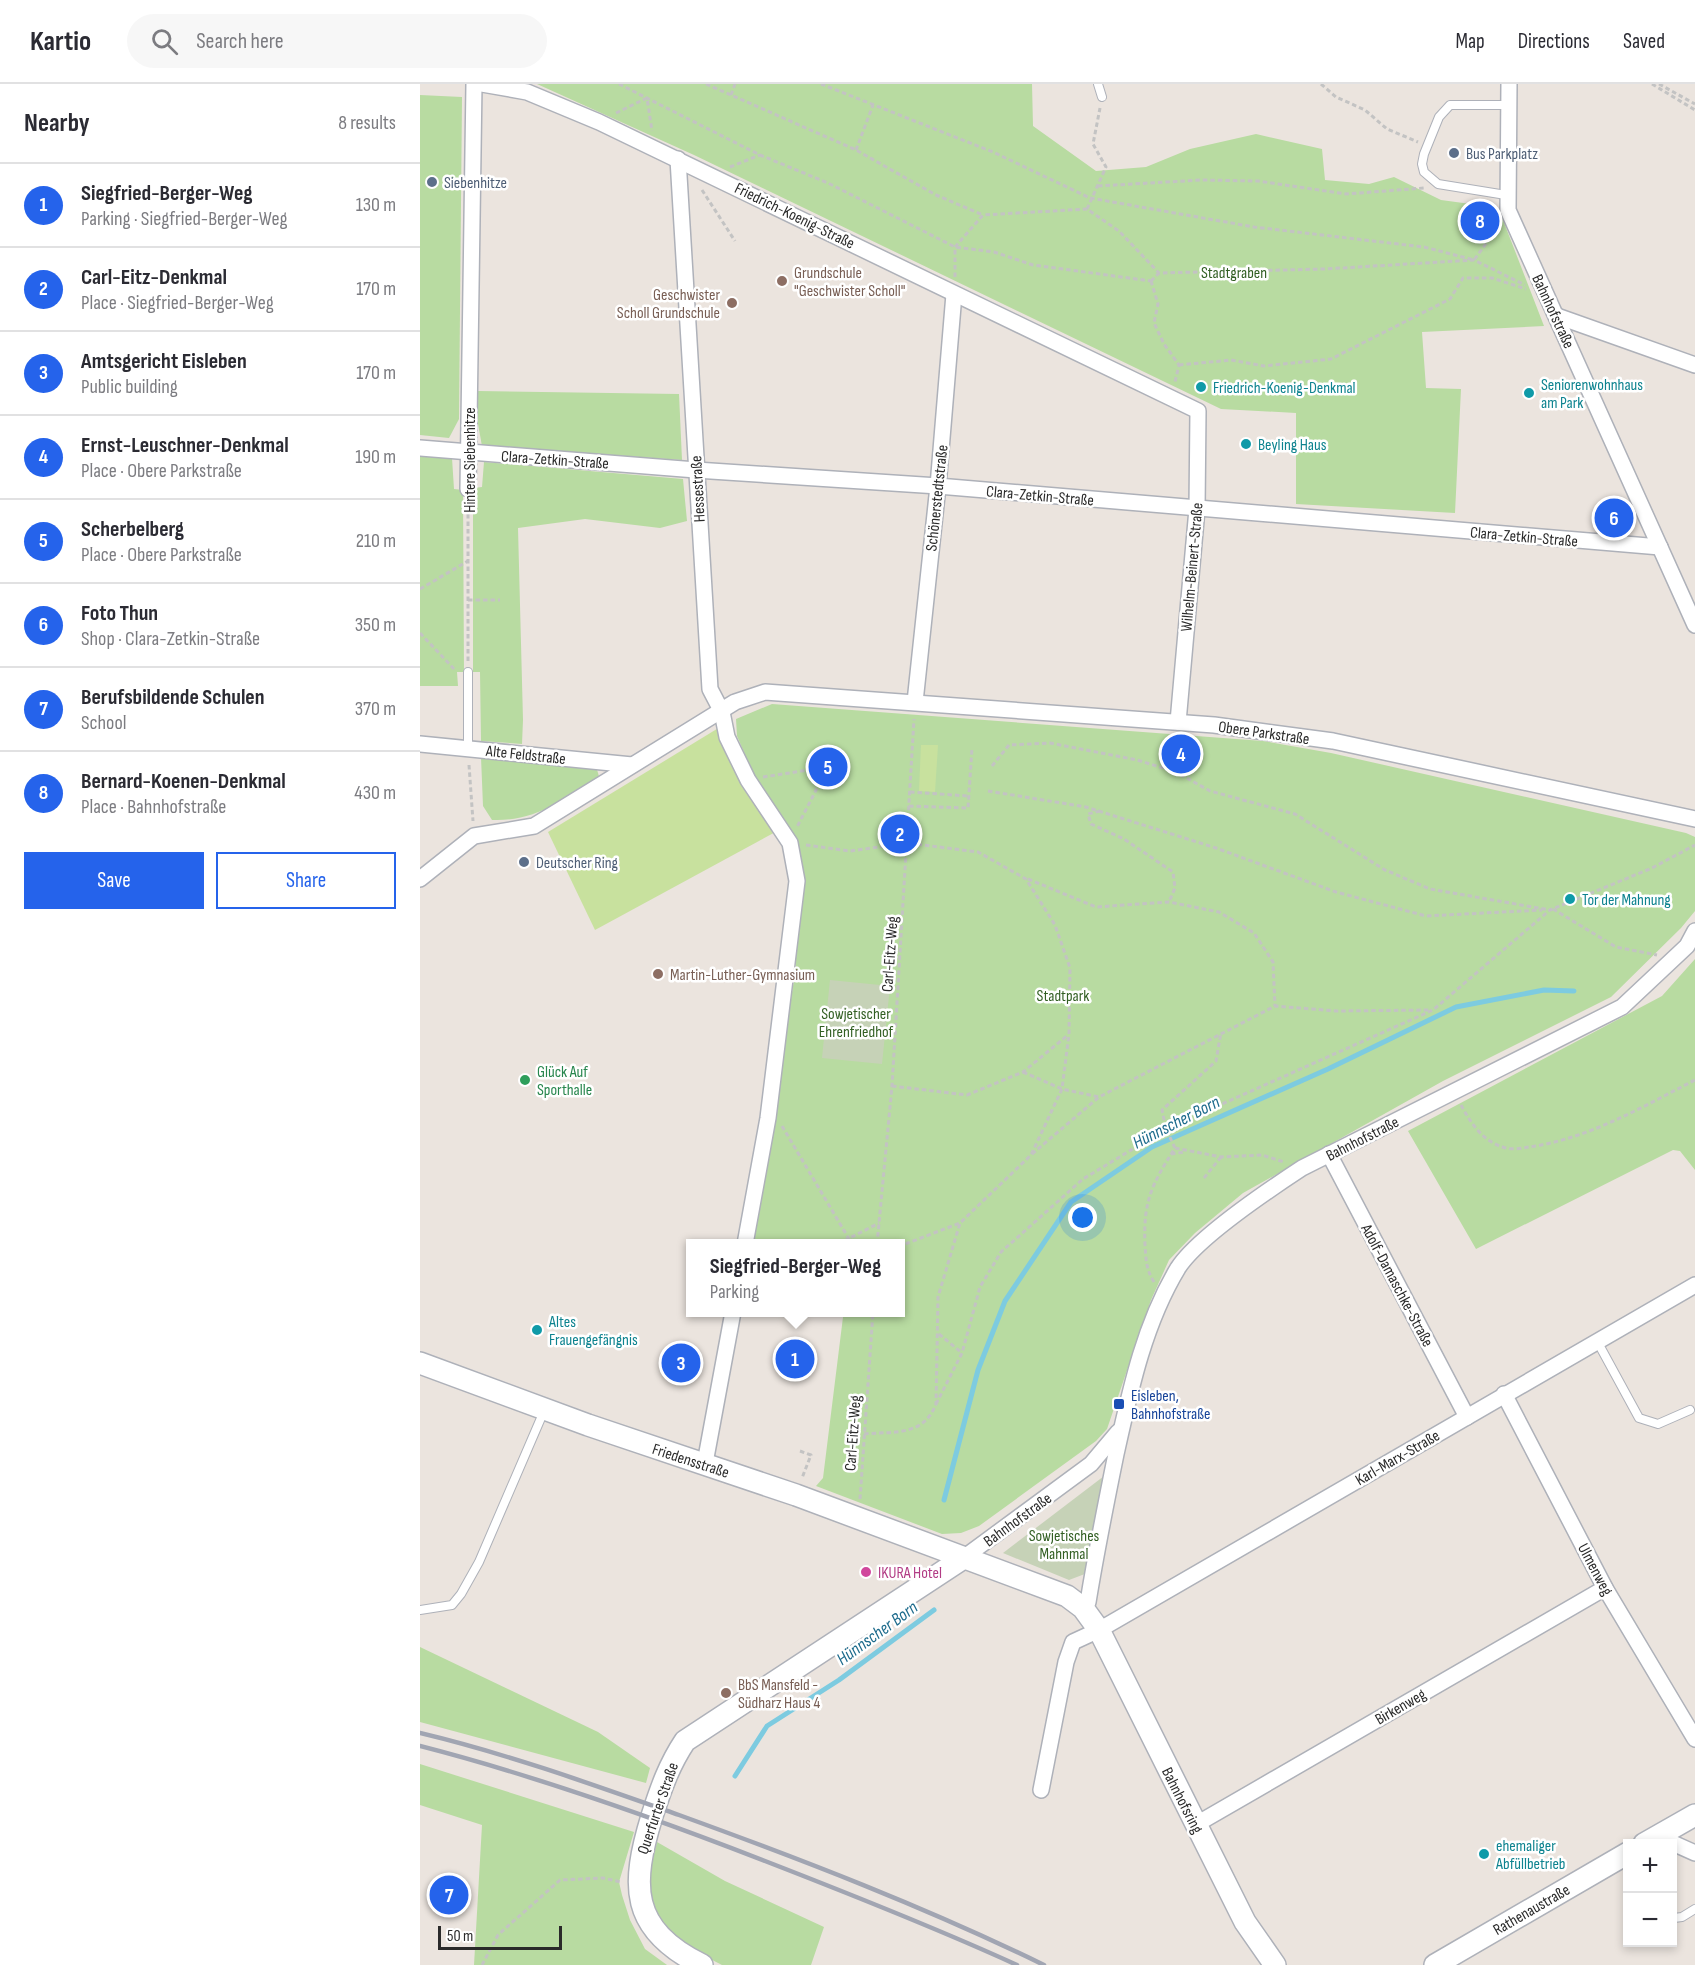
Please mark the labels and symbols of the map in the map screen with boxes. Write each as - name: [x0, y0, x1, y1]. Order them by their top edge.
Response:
- place label: Bus Parkplatz: [1466, 145, 1538, 164]
- marker: Bus Parkplatz: [1447, 146, 1461, 160]
- place label: Siebenhitze: [444, 174, 507, 193]
- marker: Siebenhitze: [425, 175, 439, 189]
- street label: Friedrich-Koenig-Straße: [731, 179, 857, 254]
- pin: 8: [1460, 198, 1500, 244]
- place label: Grundschule "Geschwister Scholl": [794, 264, 906, 301]
- park label: Stadtgraben: [1201, 264, 1267, 283]
- street label: Bahnhofstraße: [1527, 272, 1578, 352]
- marker: Grundschule "Geschwister Scholl": [775, 274, 789, 288]
- place label: Geschwister Scholl Grundschule: [617, 286, 720, 323]
- marker: Geschwister Scholl Grundschule: [725, 296, 739, 310]
- place label: Seniorenwohnhaus am Park: [1541, 376, 1643, 413]
- place label: Friedrich-Koenig-Denkmal: [1213, 379, 1356, 398]
- marker: Friedrich-Koenig-Denkmal: [1194, 380, 1208, 394]
- marker: Seniorenwohnhaus am Park: [1522, 386, 1536, 400]
- street label: Hintere Siebenhitze: [461, 407, 480, 513]
- place label: Beyling Haus: [1258, 436, 1327, 455]
- marker: Beyling Haus: [1239, 437, 1253, 451]
- street label: Schönerstedtstraße: [922, 444, 953, 552]
- street label: Clara-Zetkin-Straße: [500, 447, 609, 474]
- street label: Hessestraße: [687, 455, 710, 523]
- street label: Clara-Zetkin-Straße: [985, 482, 1095, 511]
- pin: 6: [1594, 496, 1634, 540]
- street label: Wilhelm-Beinert-Straße: [1177, 502, 1208, 632]
- street label: Clara-Zetkin-Straße: [1469, 523, 1579, 552]
- street label: Obere Parkstraße: [1217, 718, 1311, 749]
- pin: 4: [1162, 732, 1200, 776]
- street label: Alte Feldstraße: [484, 742, 567, 769]
- pin: 5: [808, 744, 848, 790]
- pin: 2: [880, 812, 920, 856]
- place label: Deutscher Ring: [536, 854, 618, 873]
- marker: Deutscher Ring: [517, 855, 531, 869]
- place label: Tor der Mahnung: [1582, 891, 1671, 910]
- marker: Tor der Mahnung: [1563, 892, 1577, 906]
- street label: Carl-Eitz-Weg: [878, 916, 903, 993]
- place label: Martin-Luther-Gymnasium: [670, 966, 815, 985]
- marker: Martin-Luther-Gymnasium: [651, 967, 665, 981]
- park label: Stadtpark: [1037, 987, 1089, 1006]
- park label: Sowjetischer Ehrenfriedhof: [819, 1005, 894, 1042]
- place label: Glück Auf Sporthalle: [537, 1063, 592, 1100]
- marker: Glück Auf Sporthalle: [518, 1073, 532, 1087]
- water label: Hünnscher Born: [1129, 1091, 1224, 1153]
- street label: Bahnhofstraße: [1323, 1113, 1402, 1166]
- your location: [1068, 1203, 1097, 1232]
- street label: Adolf-Damaschke-Straße: [1356, 1220, 1437, 1350]
- place label: Altes Frauengefängnis: [548, 1313, 638, 1350]
- marker: Altes Frauengefängnis: [530, 1323, 544, 1337]
- pin: 1: [776, 1336, 814, 1382]
- pin: 3: [662, 1340, 700, 1386]
- place label: Eisleben, Bahnhofstraße: [1131, 1387, 1210, 1424]
- street label: Carl-Eitz-Weg: [841, 1395, 866, 1472]
- marker: Eisleben, Bahnhofstraße: [1112, 1397, 1126, 1411]
- street label: Karl-Marx-Straße: [1352, 1427, 1443, 1490]
- street label: Friedensstraße: [650, 1440, 731, 1483]
- street label: Bahnhofstraße: [980, 1489, 1056, 1551]
- park label: Sowjetisches Mahnmal: [1029, 1527, 1100, 1564]
- street label: Ulmenweg: [1573, 1540, 1616, 1599]
- place label: IKURA Hotel: [878, 1564, 942, 1583]
- marker: IKURA Hotel: [859, 1565, 873, 1579]
- water label: Hünnscher Born: [833, 1597, 922, 1670]
- place label: BbS Mansfeld - Südharz Haus 4: [738, 1676, 820, 1713]
- street label: Birkenweg: [1372, 1685, 1430, 1729]
- marker: BbS Mansfeld - Südharz Haus 4: [719, 1686, 733, 1700]
- street label: Querfurter Straße: [634, 1760, 683, 1857]
- street label: Bahnhofsring: [1157, 1764, 1206, 1837]
- place label: ehemaliger Abfüllbetrieb: [1495, 1837, 1565, 1874]
- marker: ehemaliger Abfüllbetrieb: [1477, 1847, 1491, 1861]
- pin: 7: [429, 1872, 468, 1918]
- street label: Rathenaustraße: [1490, 1881, 1574, 1940]
- scale bar: [438, 1923, 562, 1950]

